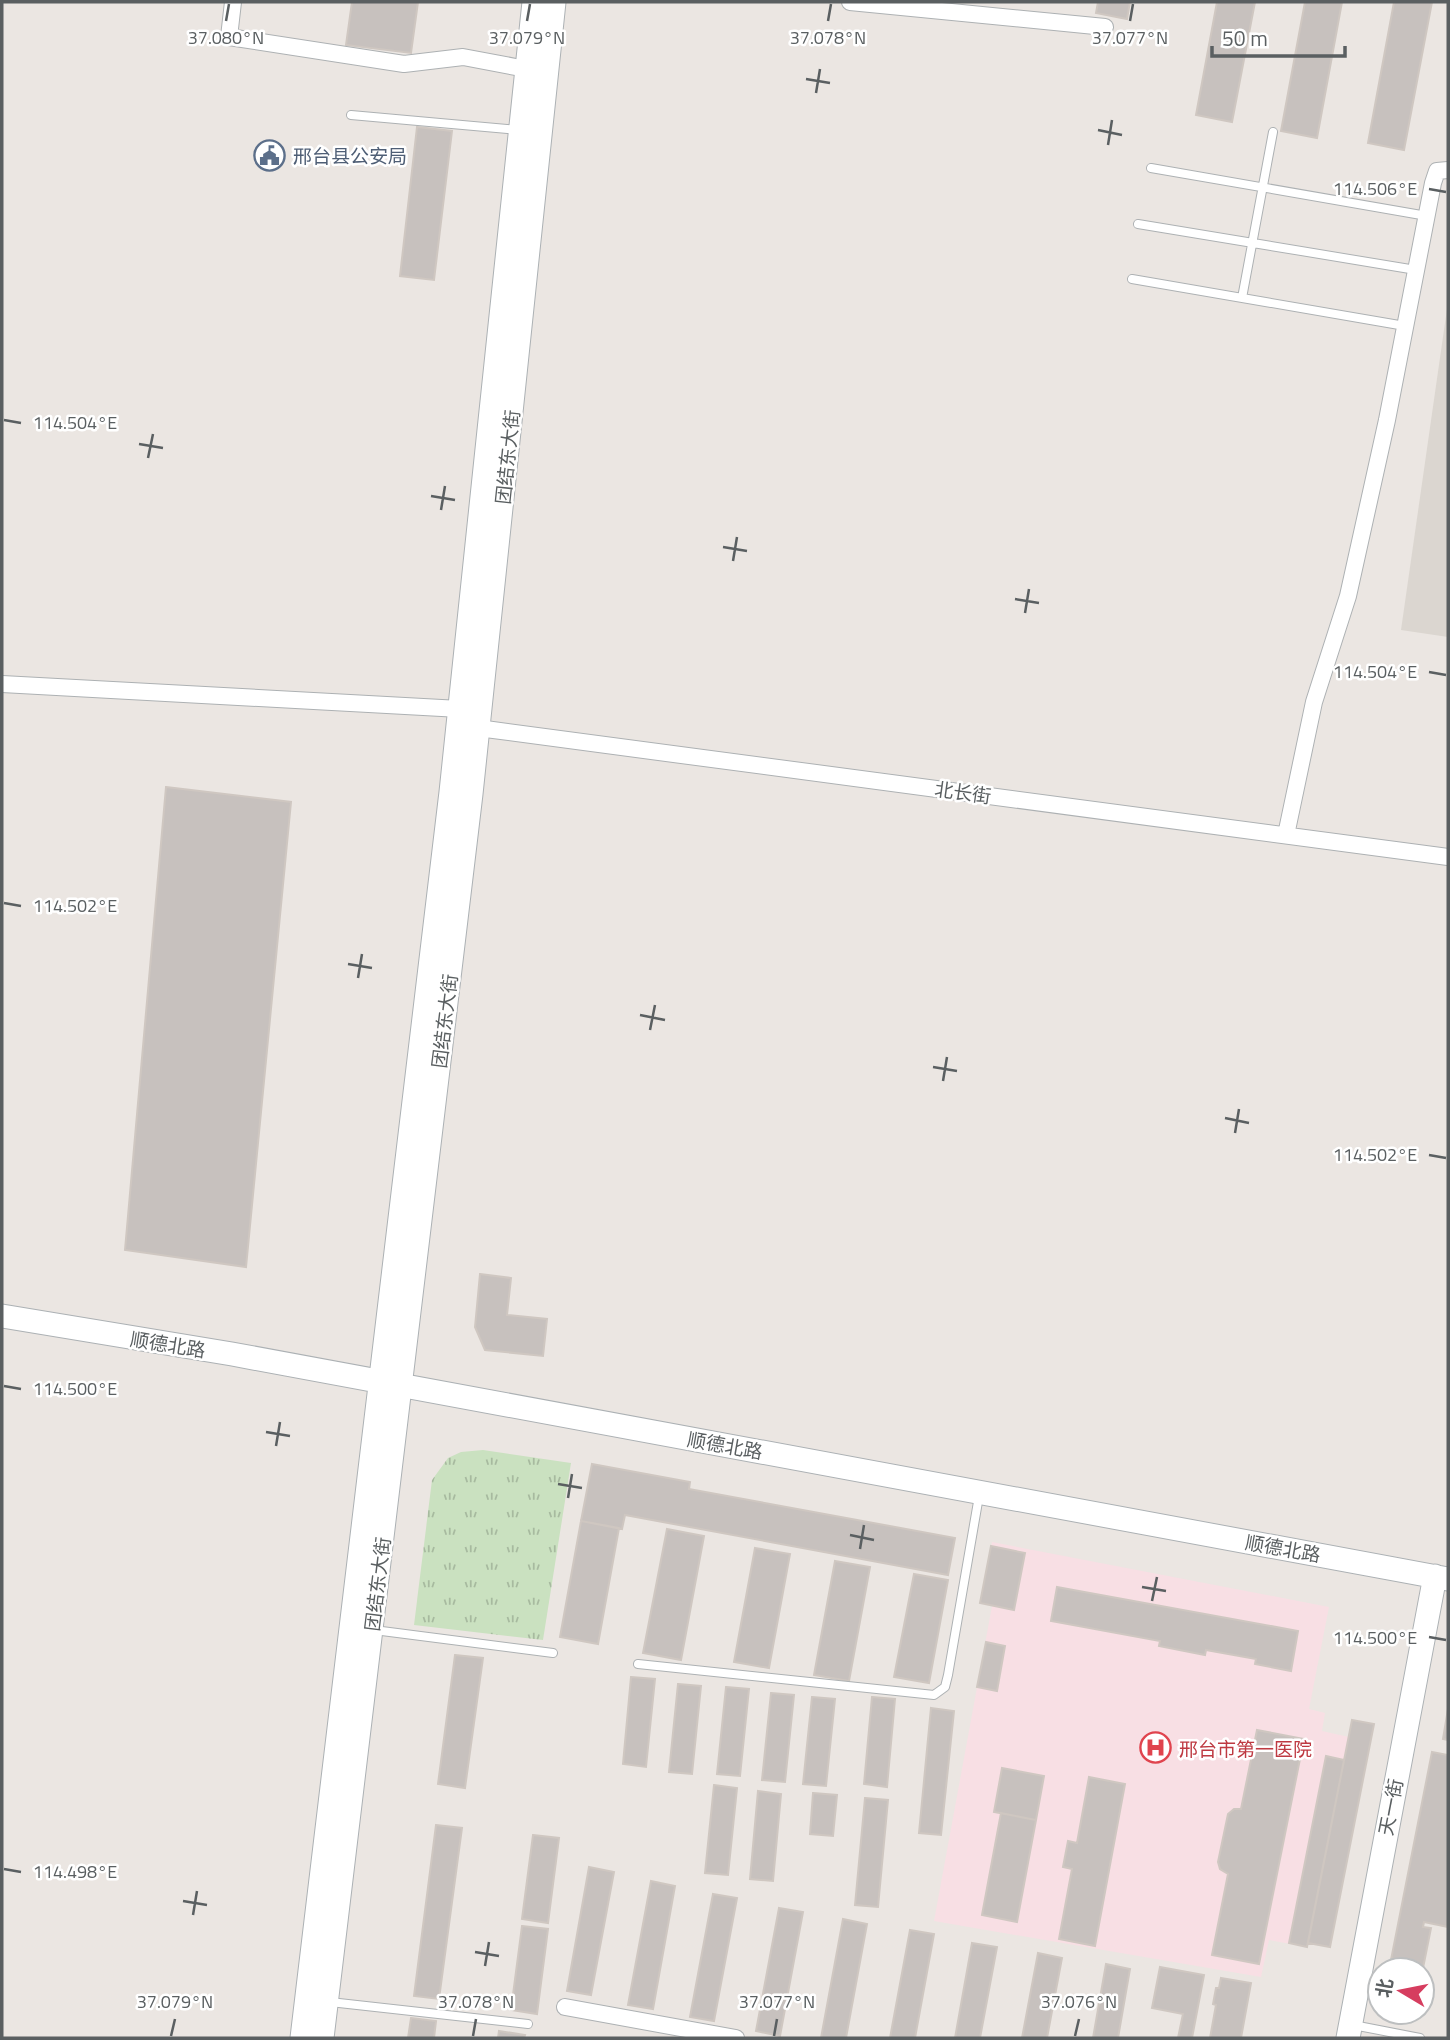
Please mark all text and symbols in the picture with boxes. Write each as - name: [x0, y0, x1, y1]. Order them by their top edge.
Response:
- scale bar: [1212, 14, 1345, 58]
- text: 50 m: [1222, 22, 1268, 54]
- text: 37.080°N: [188, 24, 264, 51]
- text: 37.079°N: [489, 24, 565, 51]
- text: 37.078°N: [790, 24, 866, 51]
- text: 37.077°N: [1092, 24, 1168, 51]
- public building icon: 邢台县公安局: [253, 138, 287, 172]
- place label: 邢台县公安局: [293, 141, 407, 170]
- text: 114.506°E: [1333, 175, 1417, 202]
- street label: 团结东大街: [488, 408, 526, 506]
- text: 114.504°E: [33, 409, 117, 436]
- text: 114.504°E: [1333, 658, 1417, 685]
- street label: 北长街: [933, 774, 993, 810]
- text: 114.502°E: [33, 892, 117, 919]
- street label: 团结东大街: [424, 972, 464, 1070]
- text: 114.502°E: [1333, 1141, 1417, 1168]
- street label: 顺德北路: [128, 1324, 208, 1364]
- text: 114.500°E: [33, 1375, 117, 1402]
- street label: 顺德北路: [685, 1424, 765, 1466]
- street label: 顺德北路: [1243, 1527, 1323, 1569]
- street label: 团结东大街: [357, 1535, 397, 1633]
- text: 114.500°E: [1333, 1624, 1417, 1651]
- hospital icon: 邢台市第一医院: [1139, 1731, 1173, 1765]
- place label: 邢台市第一医院: [1179, 1734, 1312, 1763]
- street label: 天一街: [1370, 1776, 1410, 1838]
- text: 114.498°E: [33, 1858, 117, 1885]
- north arrow: [1366, 1956, 1436, 2026]
- text: 北: [1368, 1976, 1400, 2000]
- text: 37.079°N: [137, 1988, 213, 2015]
- text: 37.078°N: [438, 1988, 514, 2015]
- text: 37.077°N: [739, 1988, 815, 2015]
- text: 37.076°N: [1041, 1988, 1117, 2015]

